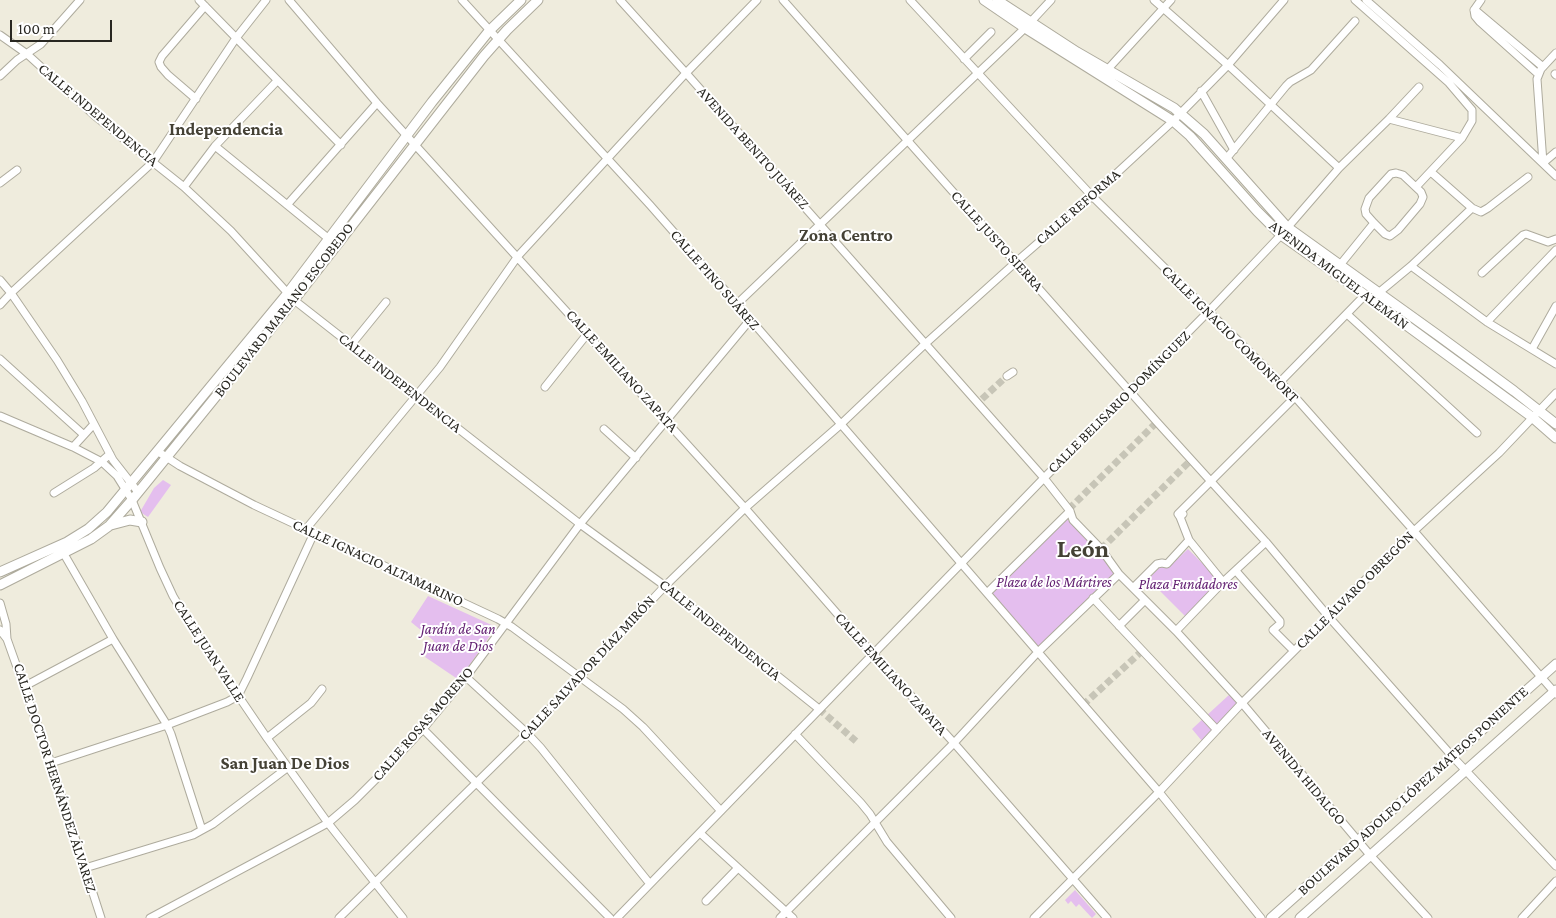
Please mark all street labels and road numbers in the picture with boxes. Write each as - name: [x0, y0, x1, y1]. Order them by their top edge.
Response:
- street label: CALLE INDEPENDENCIA: [34, 60, 162, 170]
- street label: AVENIDA BENITO JUÁREZ: [693, 83, 813, 213]
- street label: CALLE REFORMA: [1032, 165, 1124, 249]
- street label: CALLE JUSTO SIERRA: [947, 187, 1047, 295]
- street label: AVENIDA MIGUEL ALEMÁN: [1266, 217, 1412, 333]
- street label: BOULEVARD MARIANO ESCOBEDO: [210, 219, 358, 401]
- street label: CALLE PINO SUÁREZ: [666, 226, 764, 334]
- street label: CALLE IGNACIO COMONFORT: [1158, 262, 1302, 406]
- street label: CALLE EMILIANO ZAPATA: [562, 306, 682, 436]
- street label: CALLE BELISARIO DOMÍNGUEZ: [1044, 327, 1194, 477]
- street label: CALLE INDEPENDENCIA: [335, 329, 465, 437]
- street label: CALLE IGNACIO ALTAMARINO: [290, 515, 466, 611]
- street label: CALLE ÁLVARO OBREGÓN: [1292, 527, 1418, 653]
- street label: CALLE INDEPENDENCIA: [656, 575, 784, 685]
- street label: CALLE SALVADOR DÍAZ MIRÓN: [515, 592, 659, 744]
- street label: CALLE JUAN VALLE: [169, 597, 249, 705]
- street label: CALLE EMILIANO ZAPATA: [831, 609, 951, 739]
- street label: CALLE DOCTOR HERNÁNDEZ ÁLVAREZ: [9, 661, 101, 895]
- street label: CALLE ROSAS MORENO: [368, 663, 478, 785]
- street label: BOULEVARD ADOLFO LÓPEZ MATEOS PONIENTE: [1294, 683, 1532, 899]
- street label: AVENIDA HIDALGO: [1258, 725, 1350, 829]

